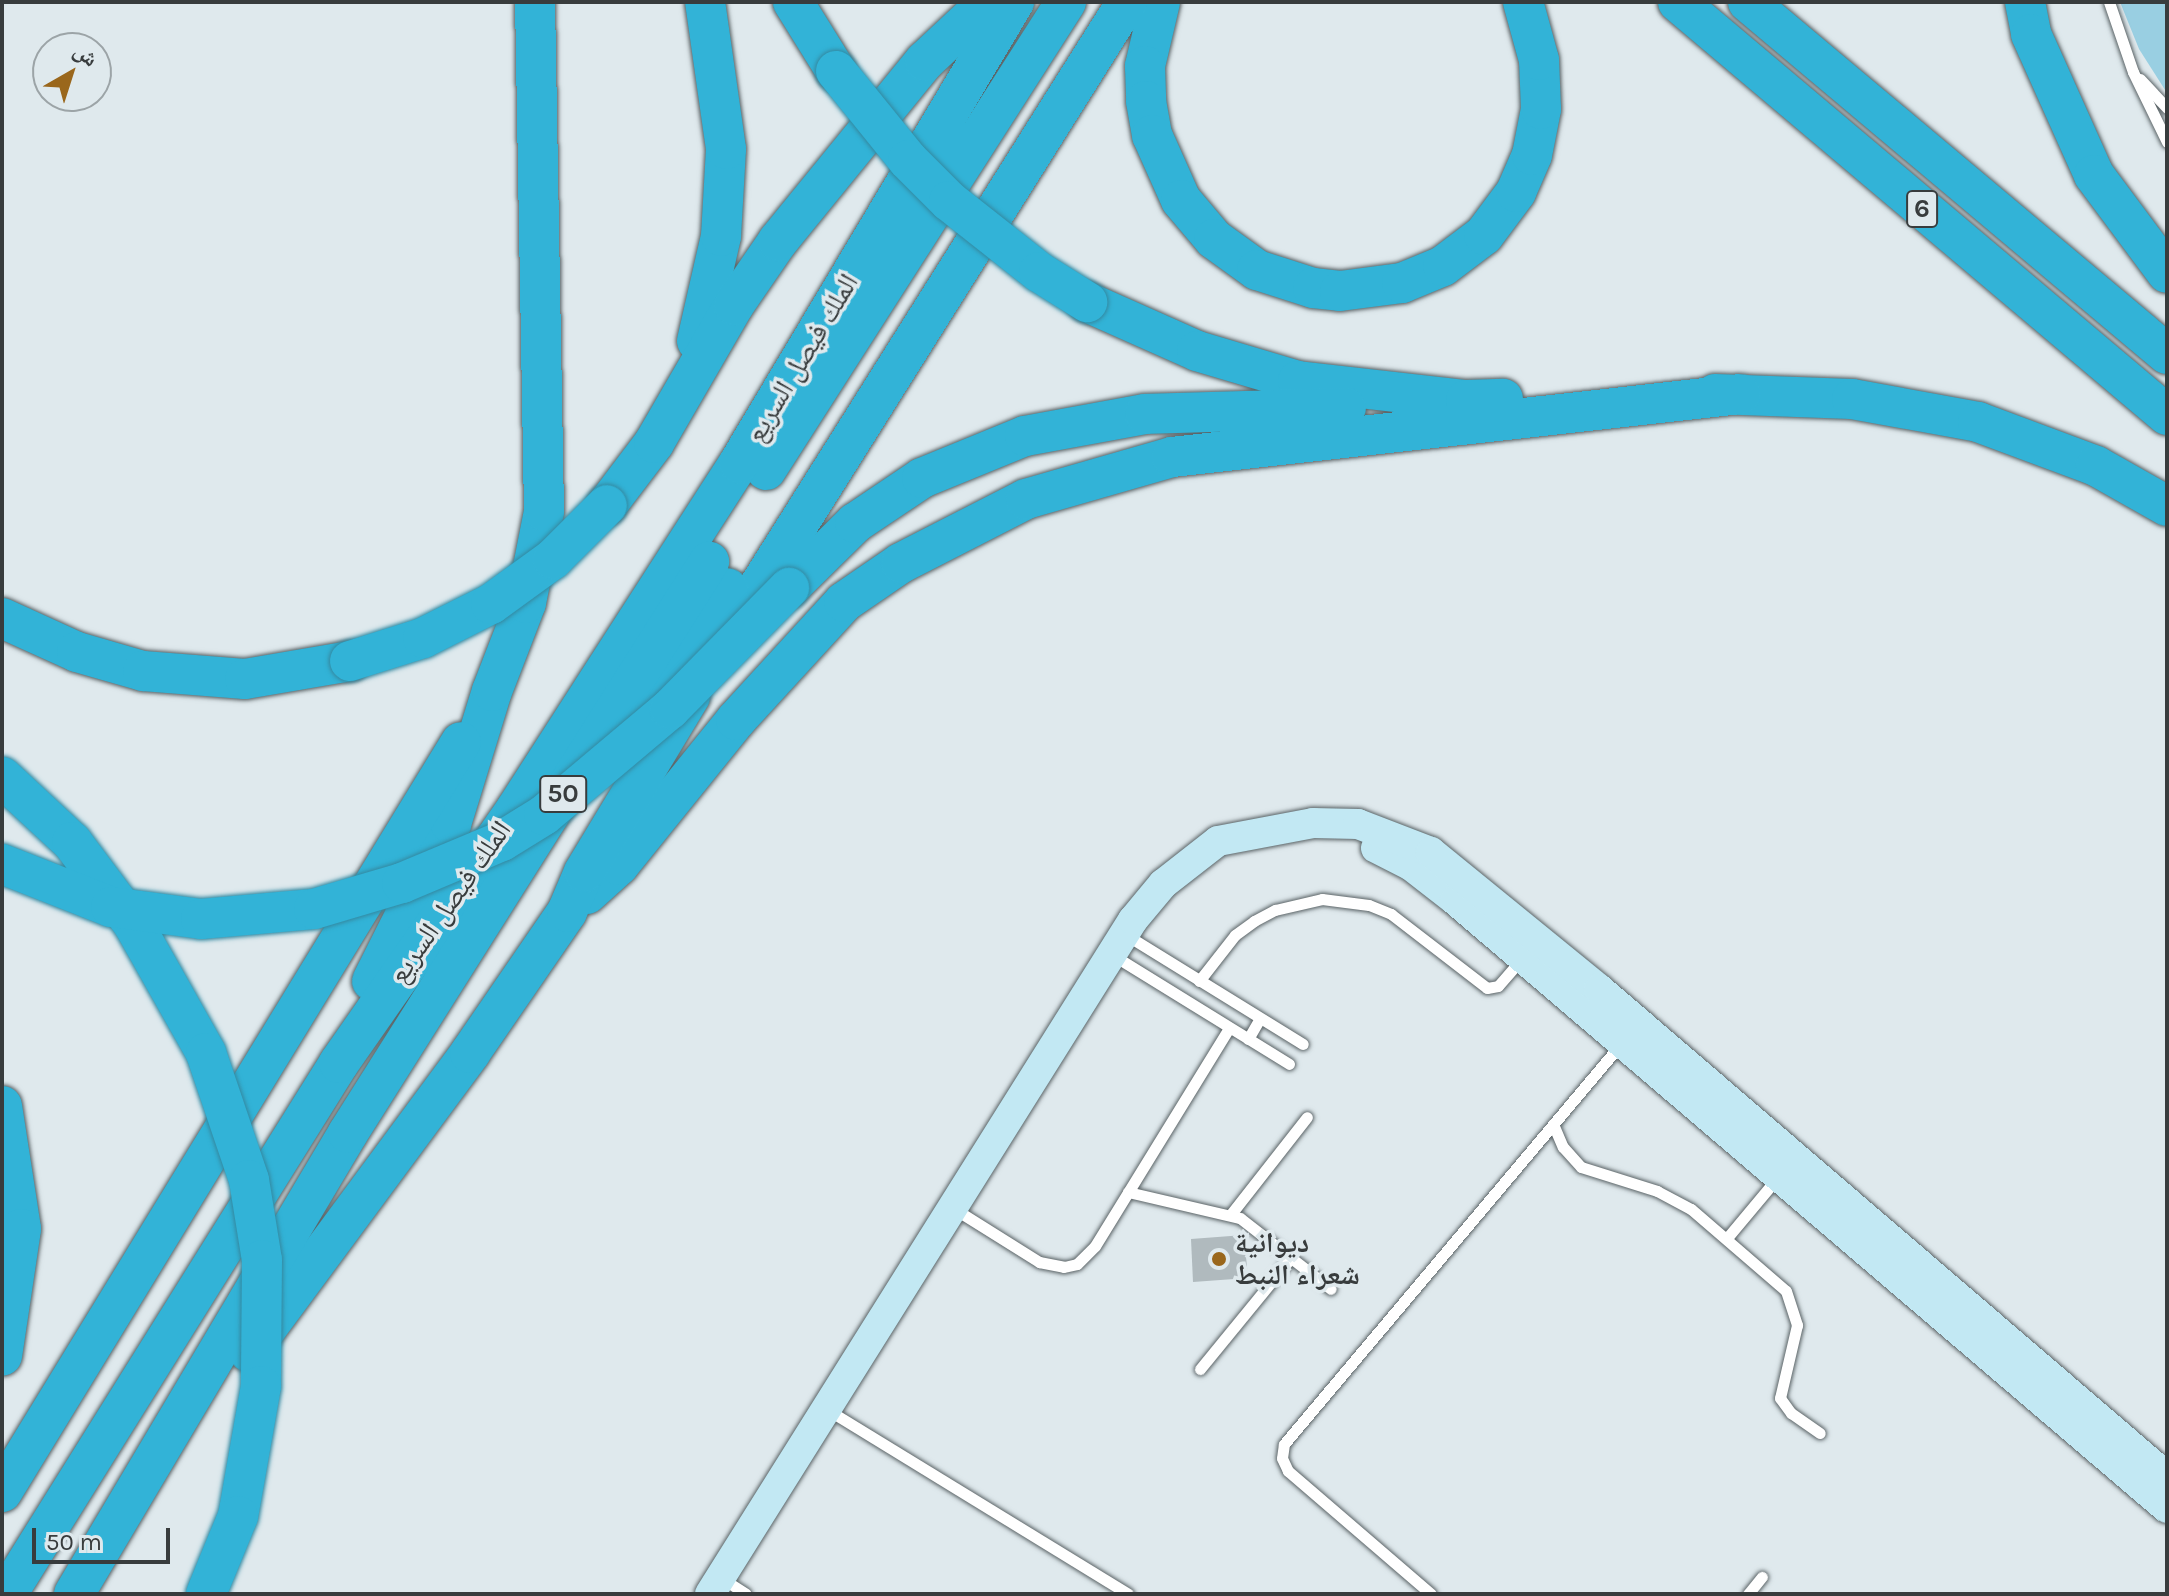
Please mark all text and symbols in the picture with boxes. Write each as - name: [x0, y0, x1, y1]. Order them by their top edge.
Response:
- north arrow: [32, 32, 112, 112]
- text: ش: [69, 37, 103, 72]
- road number: 6: [1906, 187, 1938, 231]
- street label: الملك فيصل السريع: [739, 268, 865, 448]
- road number: 50: [539, 772, 587, 816]
- street label: الملك فيصل السريع: [382, 814, 518, 990]
- place label: ديوانية شعراء النبط: [1235, 1226, 1360, 1292]
- marker: ديوانية شعراء النبط: [1210, 1250, 1228, 1268]
- scale bar: [36, 1512, 174, 1562]
- text: 50 m: [46, 1528, 102, 1556]

